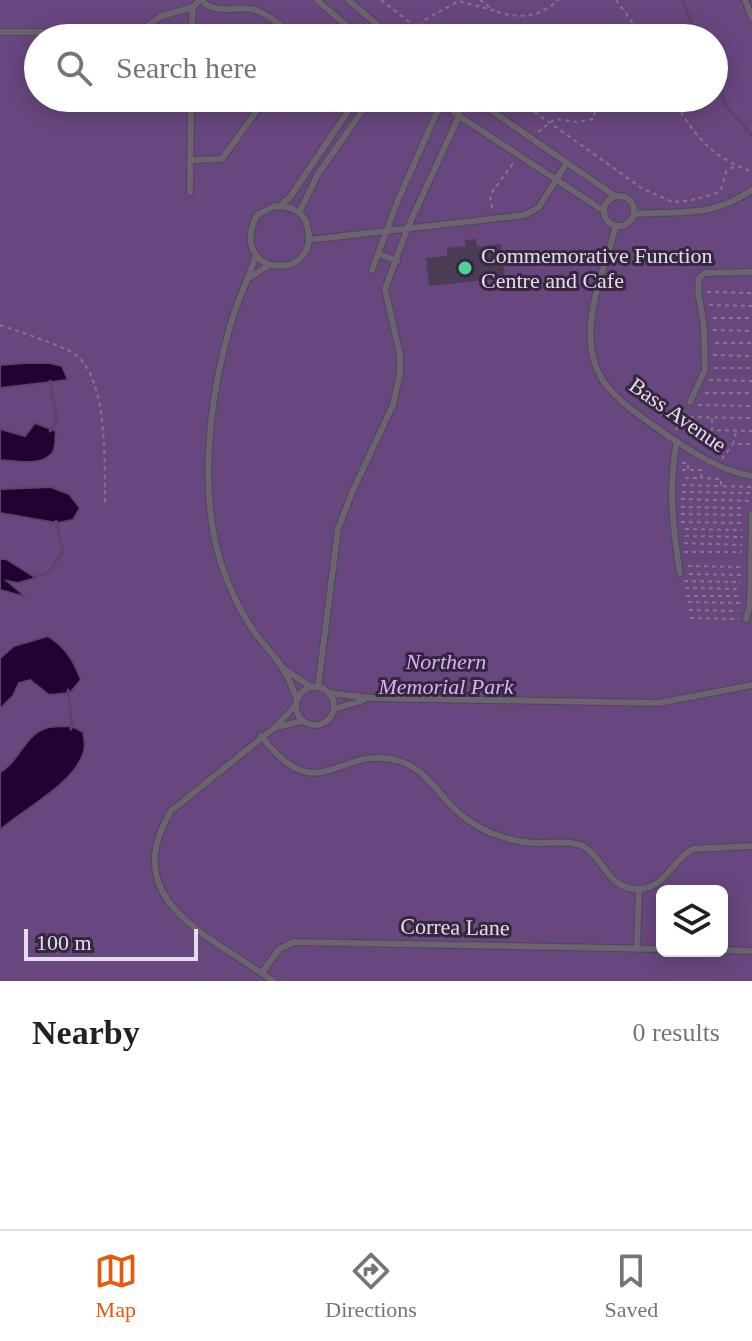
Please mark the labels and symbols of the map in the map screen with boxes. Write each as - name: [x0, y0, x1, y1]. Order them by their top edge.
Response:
- place label: Commemorative Function Centre and Cafe: [481, 243, 713, 293]
- marker: Commemorative Function Centre and Cafe: [456, 259, 474, 277]
- street label: Bass Avenue: [625, 372, 731, 458]
- park label: Northern Memorial Park: [377, 649, 515, 699]
- street label: Correa Lane: [400, 914, 510, 940]
- scale bar: [24, 925, 198, 961]

